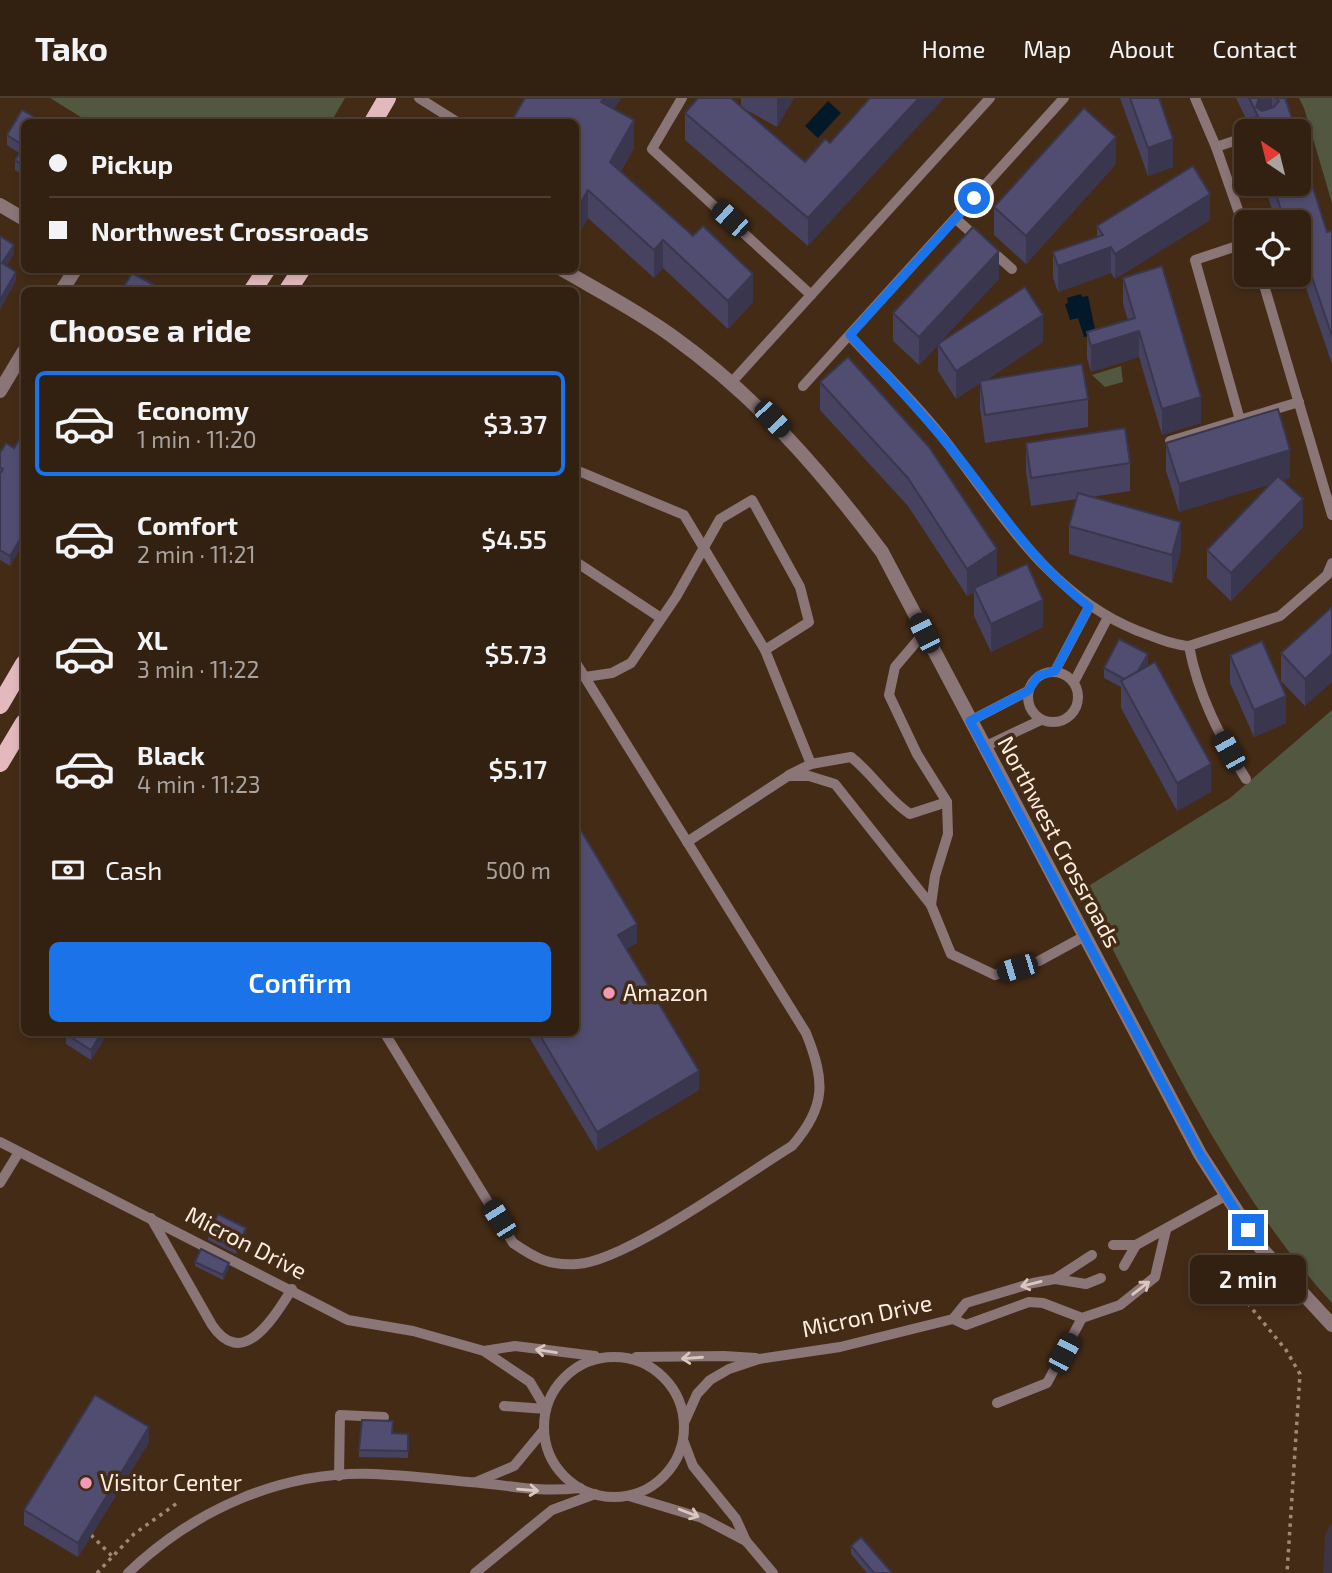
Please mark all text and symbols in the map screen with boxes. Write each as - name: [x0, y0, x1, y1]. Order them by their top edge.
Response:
- text: Tako: [35, 28, 108, 68]
- text: Home: [922, 34, 985, 63]
- text: Map: [1023, 34, 1071, 63]
- text: About: [1109, 34, 1175, 63]
- text: Contact: [1213, 34, 1297, 63]
- north arrow: [1234, 119, 1311, 196]
- map controls: [1234, 119, 1311, 287]
- text: Pickup: [91, 148, 173, 179]
- route start: [958, 182, 990, 214]
- car: [708, 197, 753, 241]
- button: locate: [1234, 210, 1311, 287]
- text: Northwest Crossroads: [91, 215, 369, 246]
- text: Choose a ride: [49, 310, 252, 348]
- icon: car: [53, 392, 116, 455]
- text: Economy: [137, 394, 249, 425]
- car: [750, 396, 795, 442]
- text: $3.37: [483, 408, 547, 439]
- text: 1 min · 11:20: [137, 425, 257, 453]
- icon: car: [53, 507, 116, 570]
- text: Comfort: [137, 509, 238, 540]
- text: $4.55: [481, 523, 547, 554]
- text: 2 min · 11:21: [137, 540, 256, 568]
- car: [906, 610, 943, 656]
- icon: car: [53, 622, 116, 685]
- text: XL: [137, 624, 168, 655]
- text: $5.73: [484, 638, 547, 669]
- text: 3 min · 11:22: [137, 655, 259, 683]
- car: [1210, 728, 1249, 774]
- street label: Northwest Crossroads: [992, 731, 1127, 952]
- icon: car: [53, 737, 116, 800]
- text: Black: [137, 739, 205, 770]
- text: $5.17: [488, 753, 547, 784]
- text: 4 min · 11:23: [137, 770, 261, 798]
- icon: cash: [49, 851, 87, 889]
- text: Cash: [105, 854, 162, 885]
- text: 500 m: [486, 856, 551, 884]
- button: Confirm: [49, 942, 551, 1022]
- car: [994, 952, 1041, 984]
- place label: Amazon: [623, 978, 708, 1006]
- marker: Amazon: [601, 985, 617, 1001]
- car: [479, 1196, 520, 1242]
- street label: Micron Drive: [181, 1200, 312, 1285]
- route end: [1232, 1214, 1264, 1246]
- callout: 2 min: [1190, 1254, 1306, 1304]
- text: 2 min: [1219, 1265, 1277, 1293]
- one-way arrow: [1020, 1278, 1043, 1291]
- one-way arrow: [1131, 1281, 1149, 1296]
- street label: Micron Drive: [799, 1288, 934, 1342]
- car: [1045, 1330, 1084, 1376]
- one-way arrow: [535, 1344, 558, 1357]
- one-way arrow: [682, 1352, 704, 1365]
- place label: Visitor Center: [100, 1468, 242, 1496]
- marker: Visitor Center: [78, 1475, 94, 1491]
- one-way arrow: [516, 1484, 539, 1497]
- one-way arrow: [678, 1508, 700, 1520]

